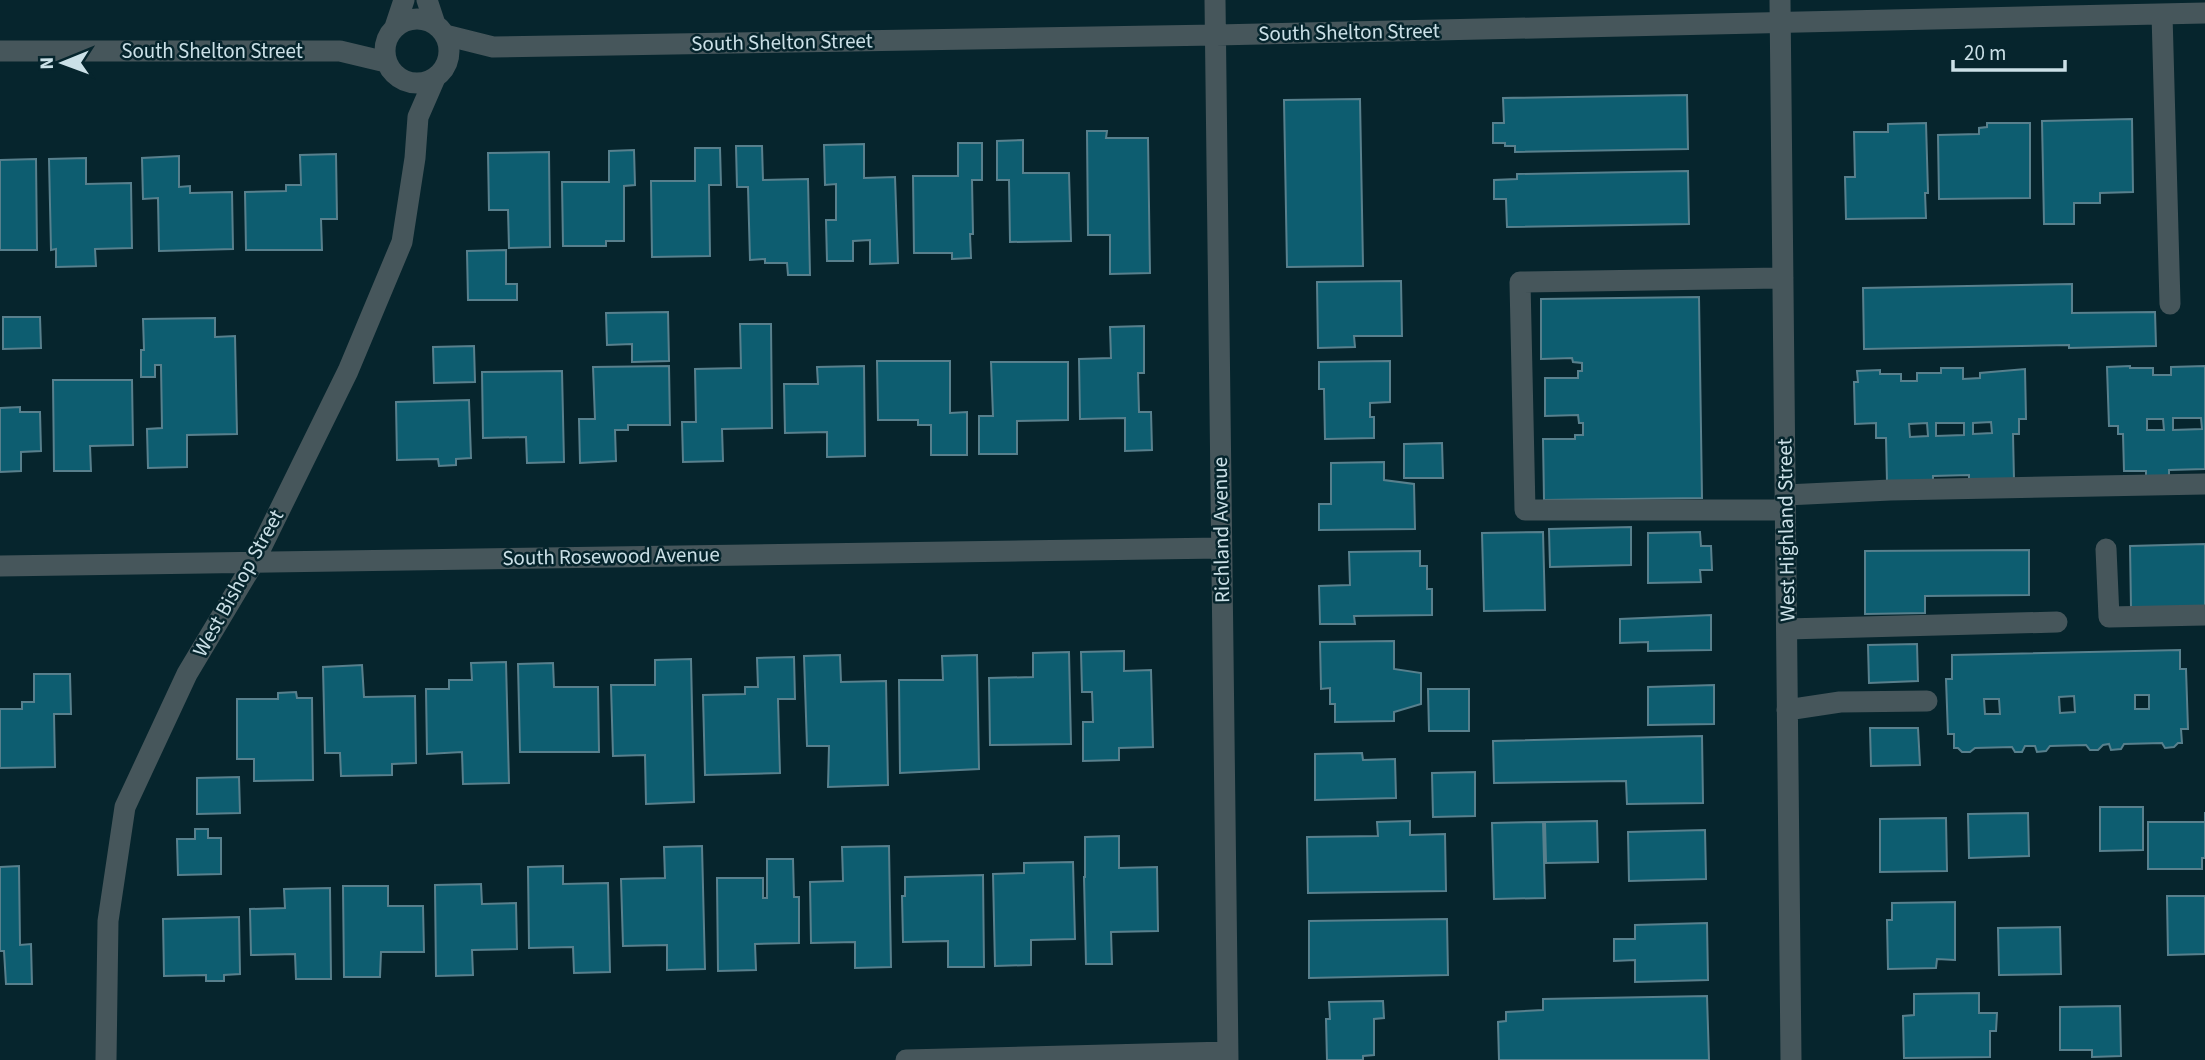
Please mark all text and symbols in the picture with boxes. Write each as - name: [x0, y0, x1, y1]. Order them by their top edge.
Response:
- street label: South Shelton Street: [1258, 15, 1440, 49]
- street label: South Shelton Street: [691, 25, 873, 59]
- north arrow: [28, 28, 98, 98]
- scale bar: [1953, 28, 2065, 72]
- street label: South Shelton Street: [121, 36, 303, 66]
- text: 20 m: [1964, 38, 2006, 68]
- text: N: [34, 57, 61, 70]
- street label: West Highland Street: [1769, 438, 1803, 622]
- street label: Richland Avenue: [1205, 457, 1237, 603]
- street label: West Bishop Street: [185, 504, 291, 662]
- street label: South Rosewood Avenue: [502, 539, 720, 573]

